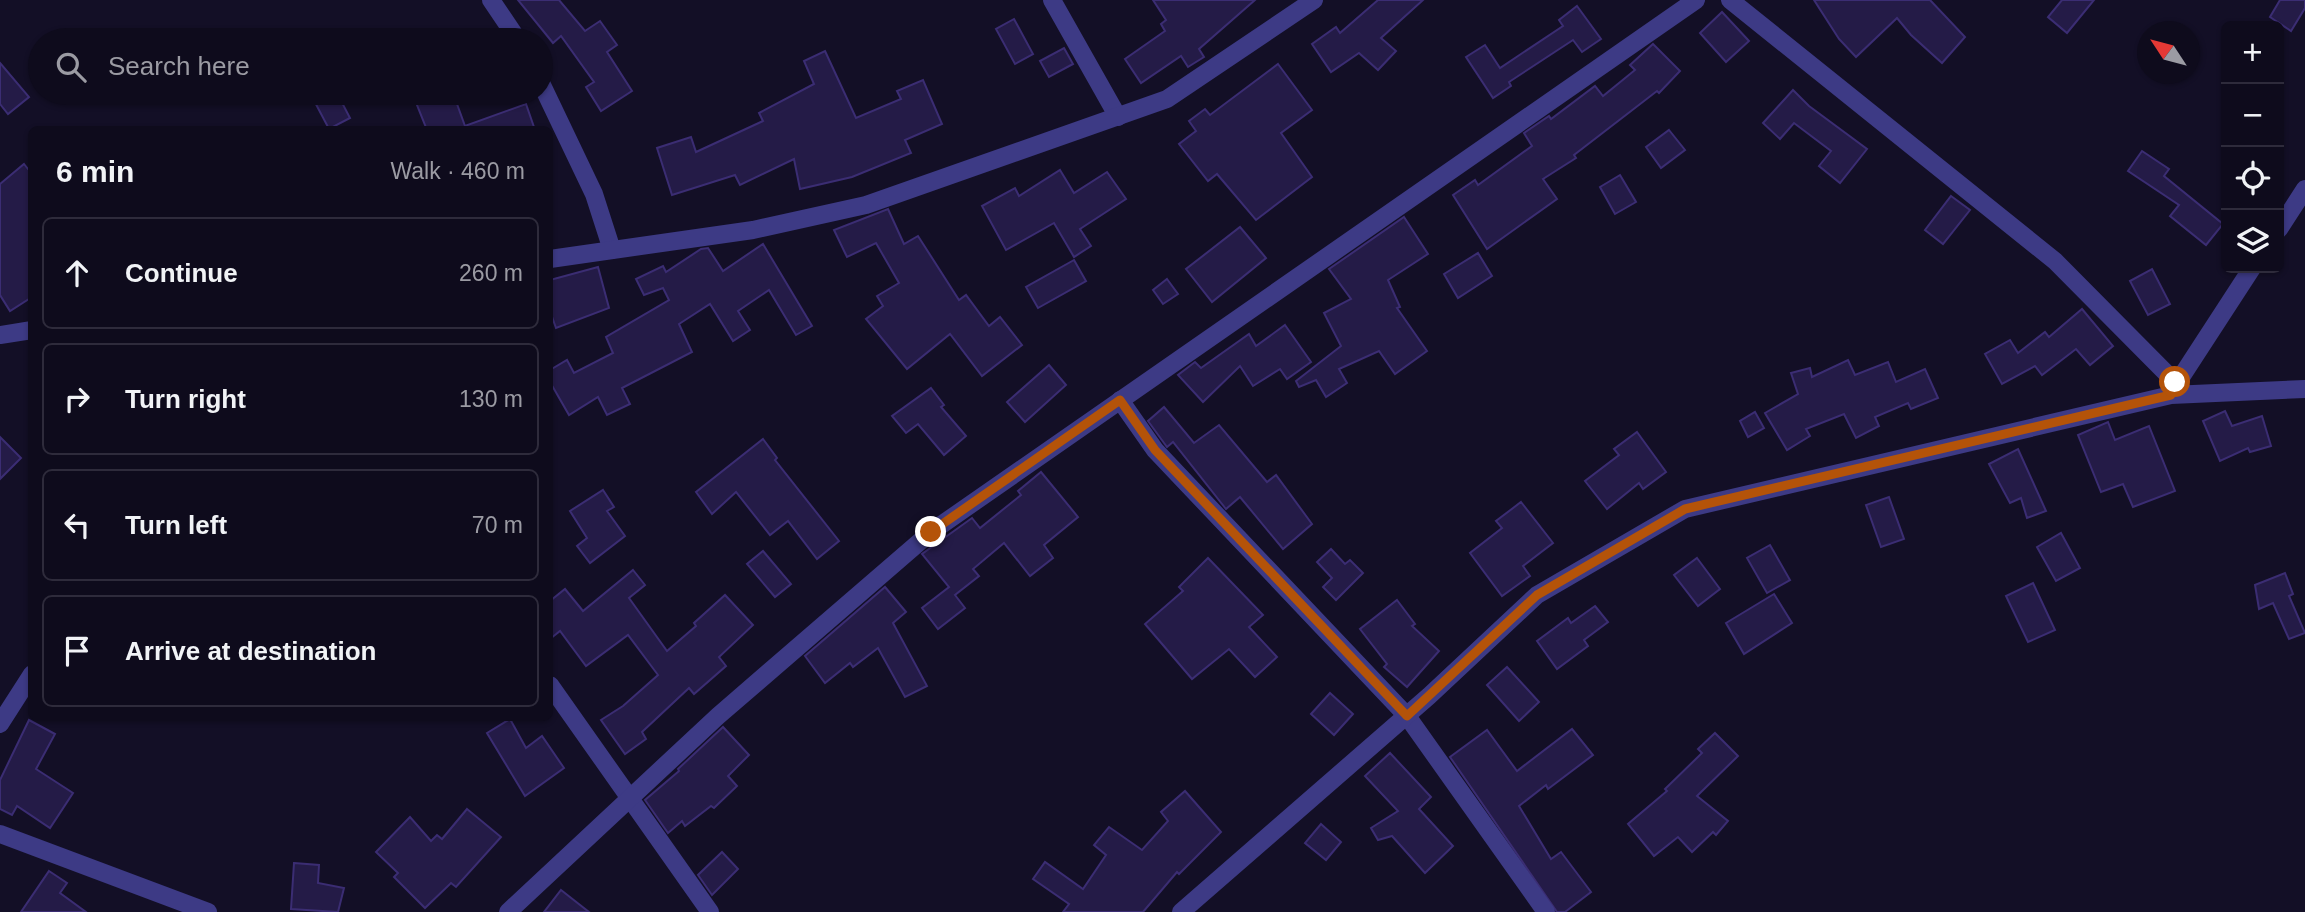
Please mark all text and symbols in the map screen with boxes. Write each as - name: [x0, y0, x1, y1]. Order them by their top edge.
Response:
- north arrow: [2137, 21, 2200, 84]
- map controls: [2221, 21, 2284, 273]
- button: +: [2221, 21, 2284, 84]
- search box: [28, 28, 553, 105]
- icon: search: [52, 48, 90, 86]
- text: Search here: [108, 51, 250, 81]
- button: −: [2221, 84, 2284, 147]
- button: locate: [2221, 147, 2284, 210]
- text: 6 min: [56, 155, 134, 188]
- text: Walk · 460 m: [390, 158, 525, 184]
- button: layers: [2221, 210, 2284, 273]
- icon: ahead: [58, 254, 96, 292]
- text: Continue: [125, 258, 238, 288]
- text: 260 m: [459, 260, 523, 286]
- route start: [2159, 366, 2190, 397]
- icon: right: [58, 380, 96, 418]
- text: Turn right: [125, 384, 246, 414]
- text: 130 m: [459, 386, 523, 412]
- icon: left: [58, 506, 96, 544]
- text: Turn left: [125, 510, 227, 540]
- text: 70 m: [472, 512, 523, 538]
- route end: [915, 516, 946, 547]
- icon: arrive: [58, 632, 96, 670]
- text: Arrive at destination: [125, 636, 376, 666]

